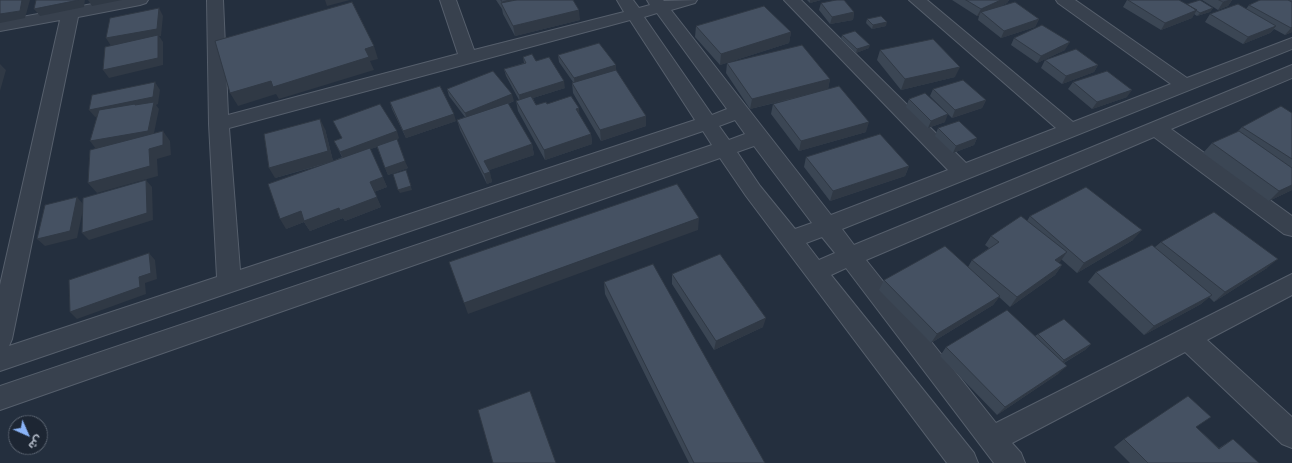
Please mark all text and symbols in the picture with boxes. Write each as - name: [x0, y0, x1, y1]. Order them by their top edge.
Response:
- north arrow: [8, 415, 48, 455]
- text: ش: [26, 432, 46, 453]

